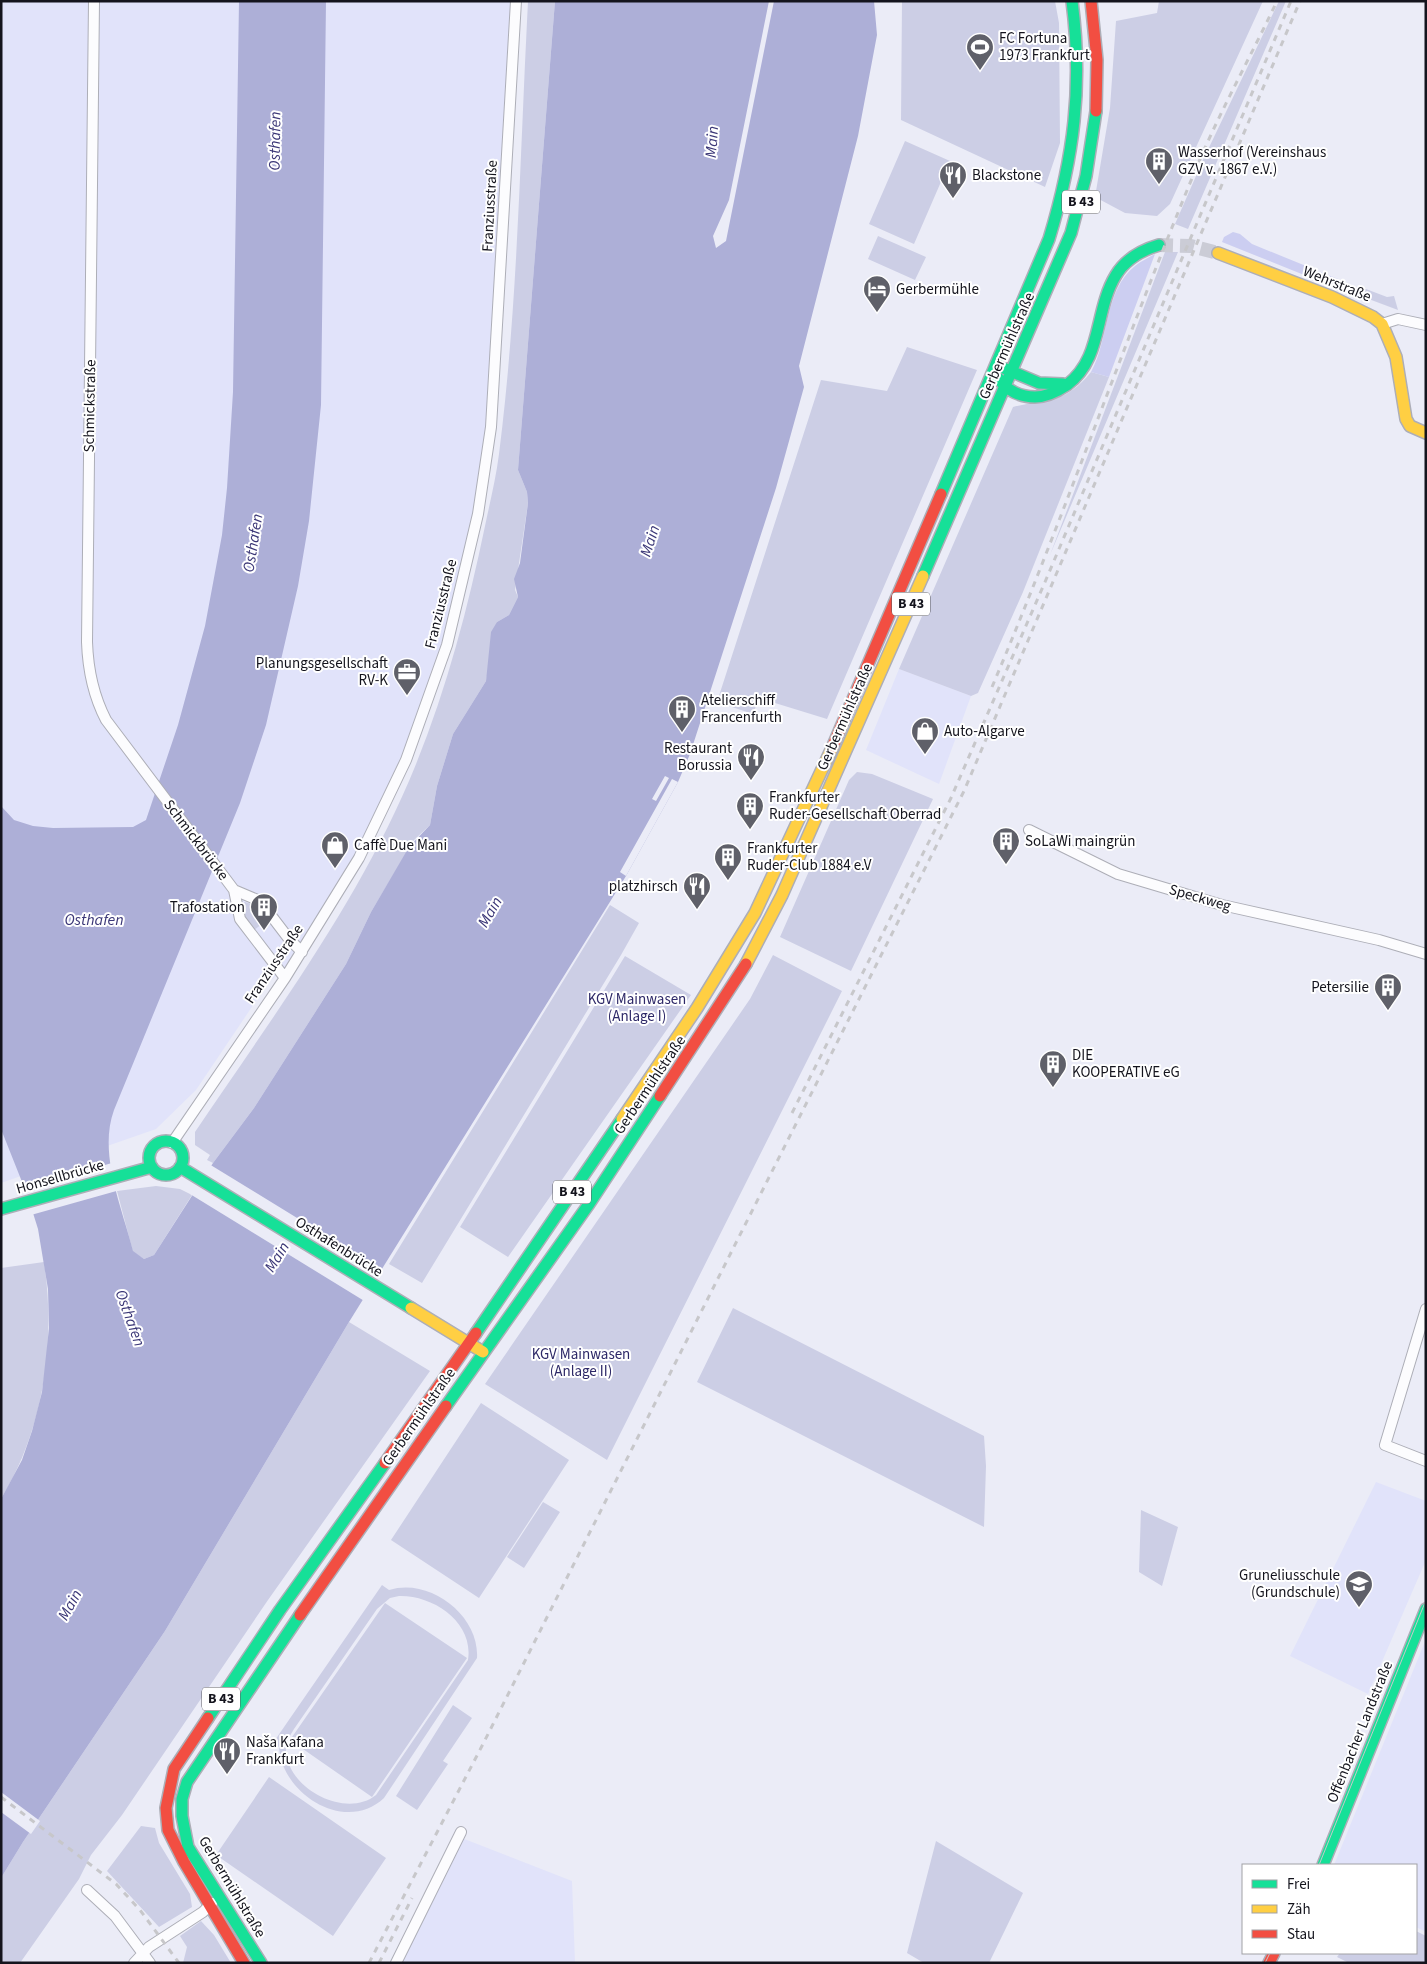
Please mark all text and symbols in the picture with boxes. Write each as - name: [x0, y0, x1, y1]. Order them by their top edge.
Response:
- place label: FC Fortuna 1973 Frankfurt: [999, 28, 1090, 66]
- sports icon: FC Fortuna 1973 Frankfurt: [965, 32, 995, 71]
- water label: Osthafen: [263, 111, 287, 171]
- water label: Main: [700, 125, 724, 159]
- place label: Wasserhof (Vereinshaus GZV v. 1867 e.V.): [1178, 142, 1326, 180]
- building icon: Wasserhof (Vereinshaus GZV v. 1867 e.V.): [1144, 146, 1174, 185]
- street label: Franziusstraße: [477, 160, 503, 252]
- restaurant icon: Blackstone: [938, 160, 968, 199]
- place label: Blackstone: [972, 165, 1041, 186]
- road number: B 43: [1062, 190, 1100, 213]
- street label: Wehrstraße: [1300, 261, 1374, 307]
- hotel icon: Gerbermühle: [862, 274, 892, 313]
- place label: Gerbermühle: [896, 279, 979, 300]
- street label: Gerbermühlstraße: [974, 289, 1040, 403]
- street label: Schmickstraße: [79, 359, 101, 453]
- water label: Osthafen: [238, 512, 268, 574]
- water label: Main: [635, 522, 665, 560]
- street label: Franziusstraße: [420, 557, 462, 651]
- road number: B 43: [892, 592, 930, 616]
- place label: Planungsgesellschaft RV-K: [256, 653, 388, 691]
- office icon: Planungsgesellschaft RV-K: [392, 657, 422, 696]
- street label: Gerbermühlstraße: [812, 660, 878, 774]
- place label: Atelierschiff Francenfurth: [701, 690, 782, 728]
- building icon: Atelierschiff Francenfurth: [667, 694, 697, 733]
- shop icon: Auto-Algarve: [910, 716, 940, 755]
- place label: Auto-Algarve: [944, 721, 1025, 742]
- place label: Restaurant Borussia: [664, 738, 732, 776]
- restaurant icon: Restaurant Borussia: [736, 742, 766, 781]
- place label: Frankfurter Ruder-Gesellschaft Oberrad: [769, 787, 941, 825]
- building icon: Frankfurter Ruder-Gesellschaft Oberrad: [735, 791, 765, 830]
- street label: Schmickbrücke: [159, 795, 233, 885]
- building icon: SoLaWi maingrün: [991, 826, 1021, 865]
- shop icon: Caffè Due Mani: [320, 830, 350, 869]
- place label: SoLaWi maingrün: [1025, 831, 1135, 852]
- place label: Caffè Due Mani: [354, 835, 447, 856]
- place label: Frankfurter Ruder-Club 1884 e.V: [747, 838, 872, 876]
- building icon: Frankfurter Ruder-Club 1884 e.V: [713, 842, 743, 881]
- restaurant icon: platzhirsch: [682, 871, 712, 910]
- place label: platzhirsch: [609, 876, 678, 897]
- street label: Speckweg: [1167, 879, 1234, 917]
- building icon: Trafostation: [249, 892, 279, 931]
- water label: Main: [472, 893, 508, 931]
- place label: Trafostation: [170, 897, 245, 918]
- water label: Osthafen: [64, 909, 124, 931]
- street label: Franziusstraße: [240, 920, 308, 1008]
- building icon: Petersilie: [1373, 972, 1403, 1011]
- place label: Petersilie: [1311, 977, 1369, 998]
- park label: KGV Mainwasen (Anlage I): [588, 989, 686, 1027]
- street label: Gerbermühlstraße: [609, 1031, 691, 1139]
- place label: DIE KOOPERATIVE eG: [1072, 1045, 1180, 1083]
- building icon: DIE KOOPERATIVE eG: [1038, 1049, 1068, 1088]
- street label: Honsellbrücke: [14, 1154, 106, 1200]
- road number: B 43: [553, 1180, 591, 1204]
- street label: Osthafenbrücke: [291, 1212, 387, 1282]
- water label: Main: [259, 1238, 295, 1276]
- water label: Osthafen: [110, 1286, 150, 1350]
- park label: KGV Mainwasen (Anlage II): [532, 1344, 630, 1382]
- street label: Gerbermühlstraße: [377, 1364, 461, 1470]
- place label: Gruneliusschule (Grundschule): [1239, 1565, 1340, 1603]
- school or university icon: Gruneliusschule (Grundschule): [1344, 1569, 1374, 1608]
- water label: Main: [53, 1586, 87, 1624]
- street label: Offenbacher Landstraße: [1322, 1658, 1398, 1806]
- road number: B 43: [202, 1688, 240, 1710]
- place label: Naša Kafana Frankfurt: [246, 1732, 324, 1770]
- restaurant icon: Naša Kafana Frankfurt: [212, 1736, 242, 1775]
- street label: Gerbermühlstraße: [193, 1832, 271, 1942]
- legend: [1242, 1864, 1417, 1954]
- text: Frei: [1287, 1874, 1310, 1895]
- text: Zäh: [1287, 1899, 1311, 1920]
- text: Stau: [1287, 1924, 1315, 1945]

